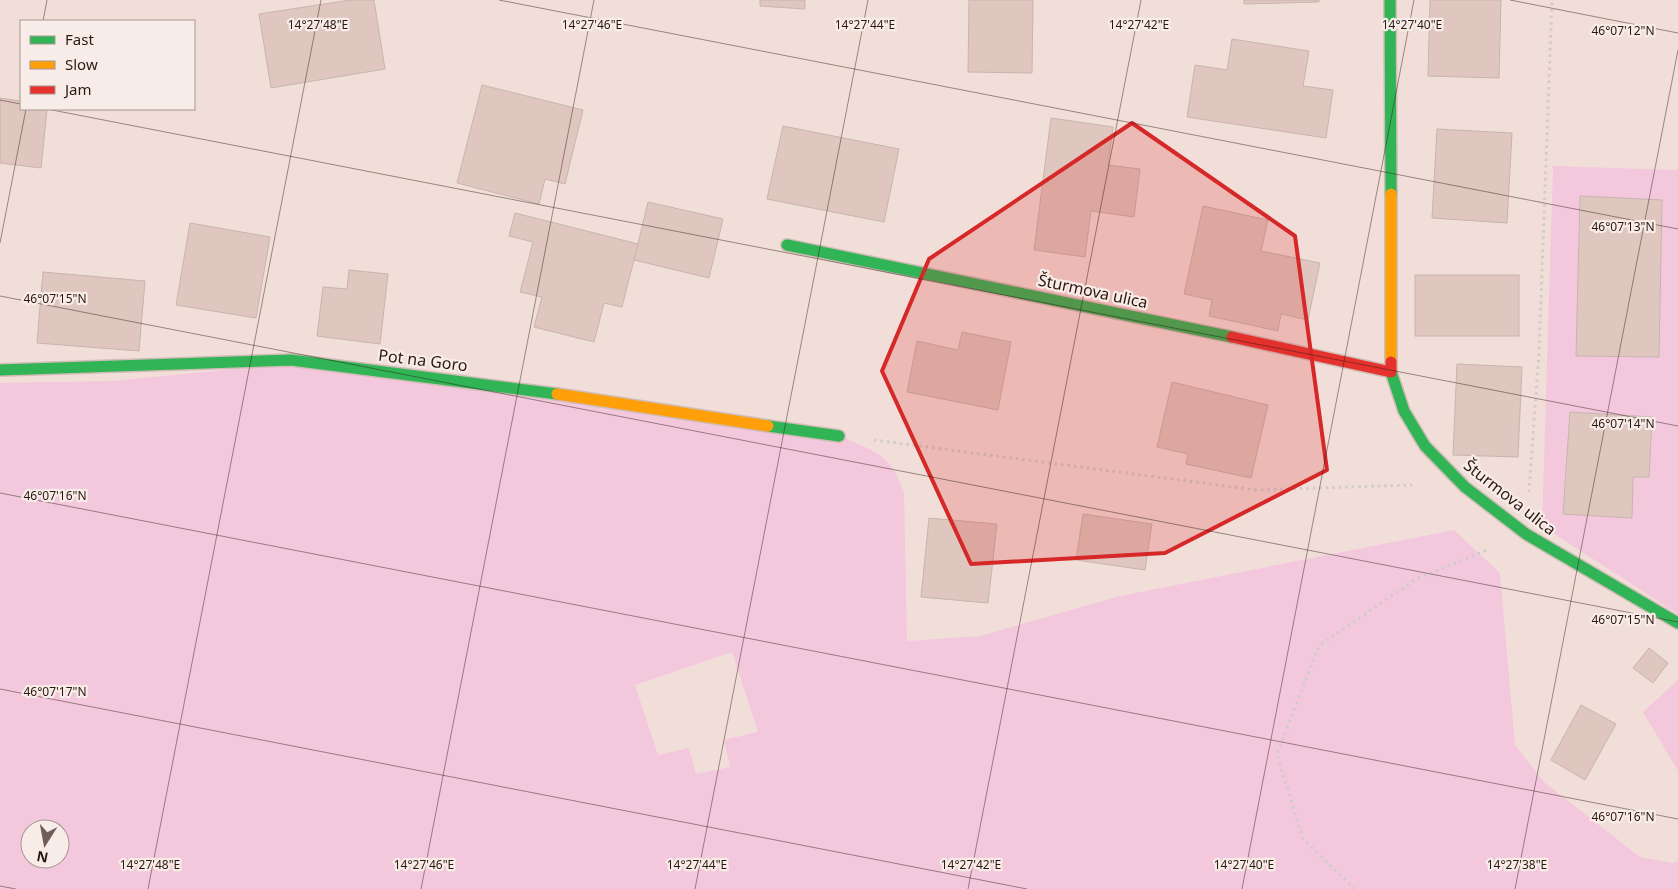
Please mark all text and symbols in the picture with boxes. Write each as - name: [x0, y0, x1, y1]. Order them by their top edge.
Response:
- text: 14°27'48"E: [288, 16, 348, 33]
- text: 14°27'46"E: [562, 16, 622, 33]
- text: 14°27'44"E: [835, 16, 895, 33]
- text: 14°27'42"E: [1109, 16, 1169, 33]
- text: 14°27'40"E: [1382, 16, 1442, 33]
- legend: [20, 20, 195, 110]
- text: 46°07'12"N: [1591, 22, 1655, 39]
- text: Fast: [65, 29, 94, 49]
- text: Slow: [65, 54, 98, 74]
- text: Jam: [63, 79, 92, 99]
- text: 46°07'13"N: [1591, 218, 1655, 235]
- street label: Šturmova ulica: [1036, 269, 1150, 313]
- text: 46°07'15"N: [23, 290, 87, 307]
- street label: Pot na Goro: [377, 344, 469, 376]
- text: 46°07'14"N: [1591, 415, 1655, 432]
- street label: Šturmova ulica: [1459, 454, 1561, 540]
- text: 46°07'16"N: [23, 487, 87, 504]
- text: 46°07'15"N: [1591, 611, 1655, 628]
- text: 46°07'17"N: [23, 683, 87, 700]
- text: 46°07'16"N: [1591, 808, 1655, 825]
- north arrow: [20, 819, 70, 869]
- text: N: [35, 847, 50, 868]
- text: 14°27'48"E: [120, 856, 180, 873]
- text: 14°27'46"E: [394, 856, 454, 873]
- text: 14°27'44"E: [667, 856, 727, 873]
- text: 14°27'42"E: [941, 856, 1001, 873]
- text: 14°27'40"E: [1214, 856, 1274, 873]
- text: 14°27'38"E: [1487, 856, 1547, 873]

